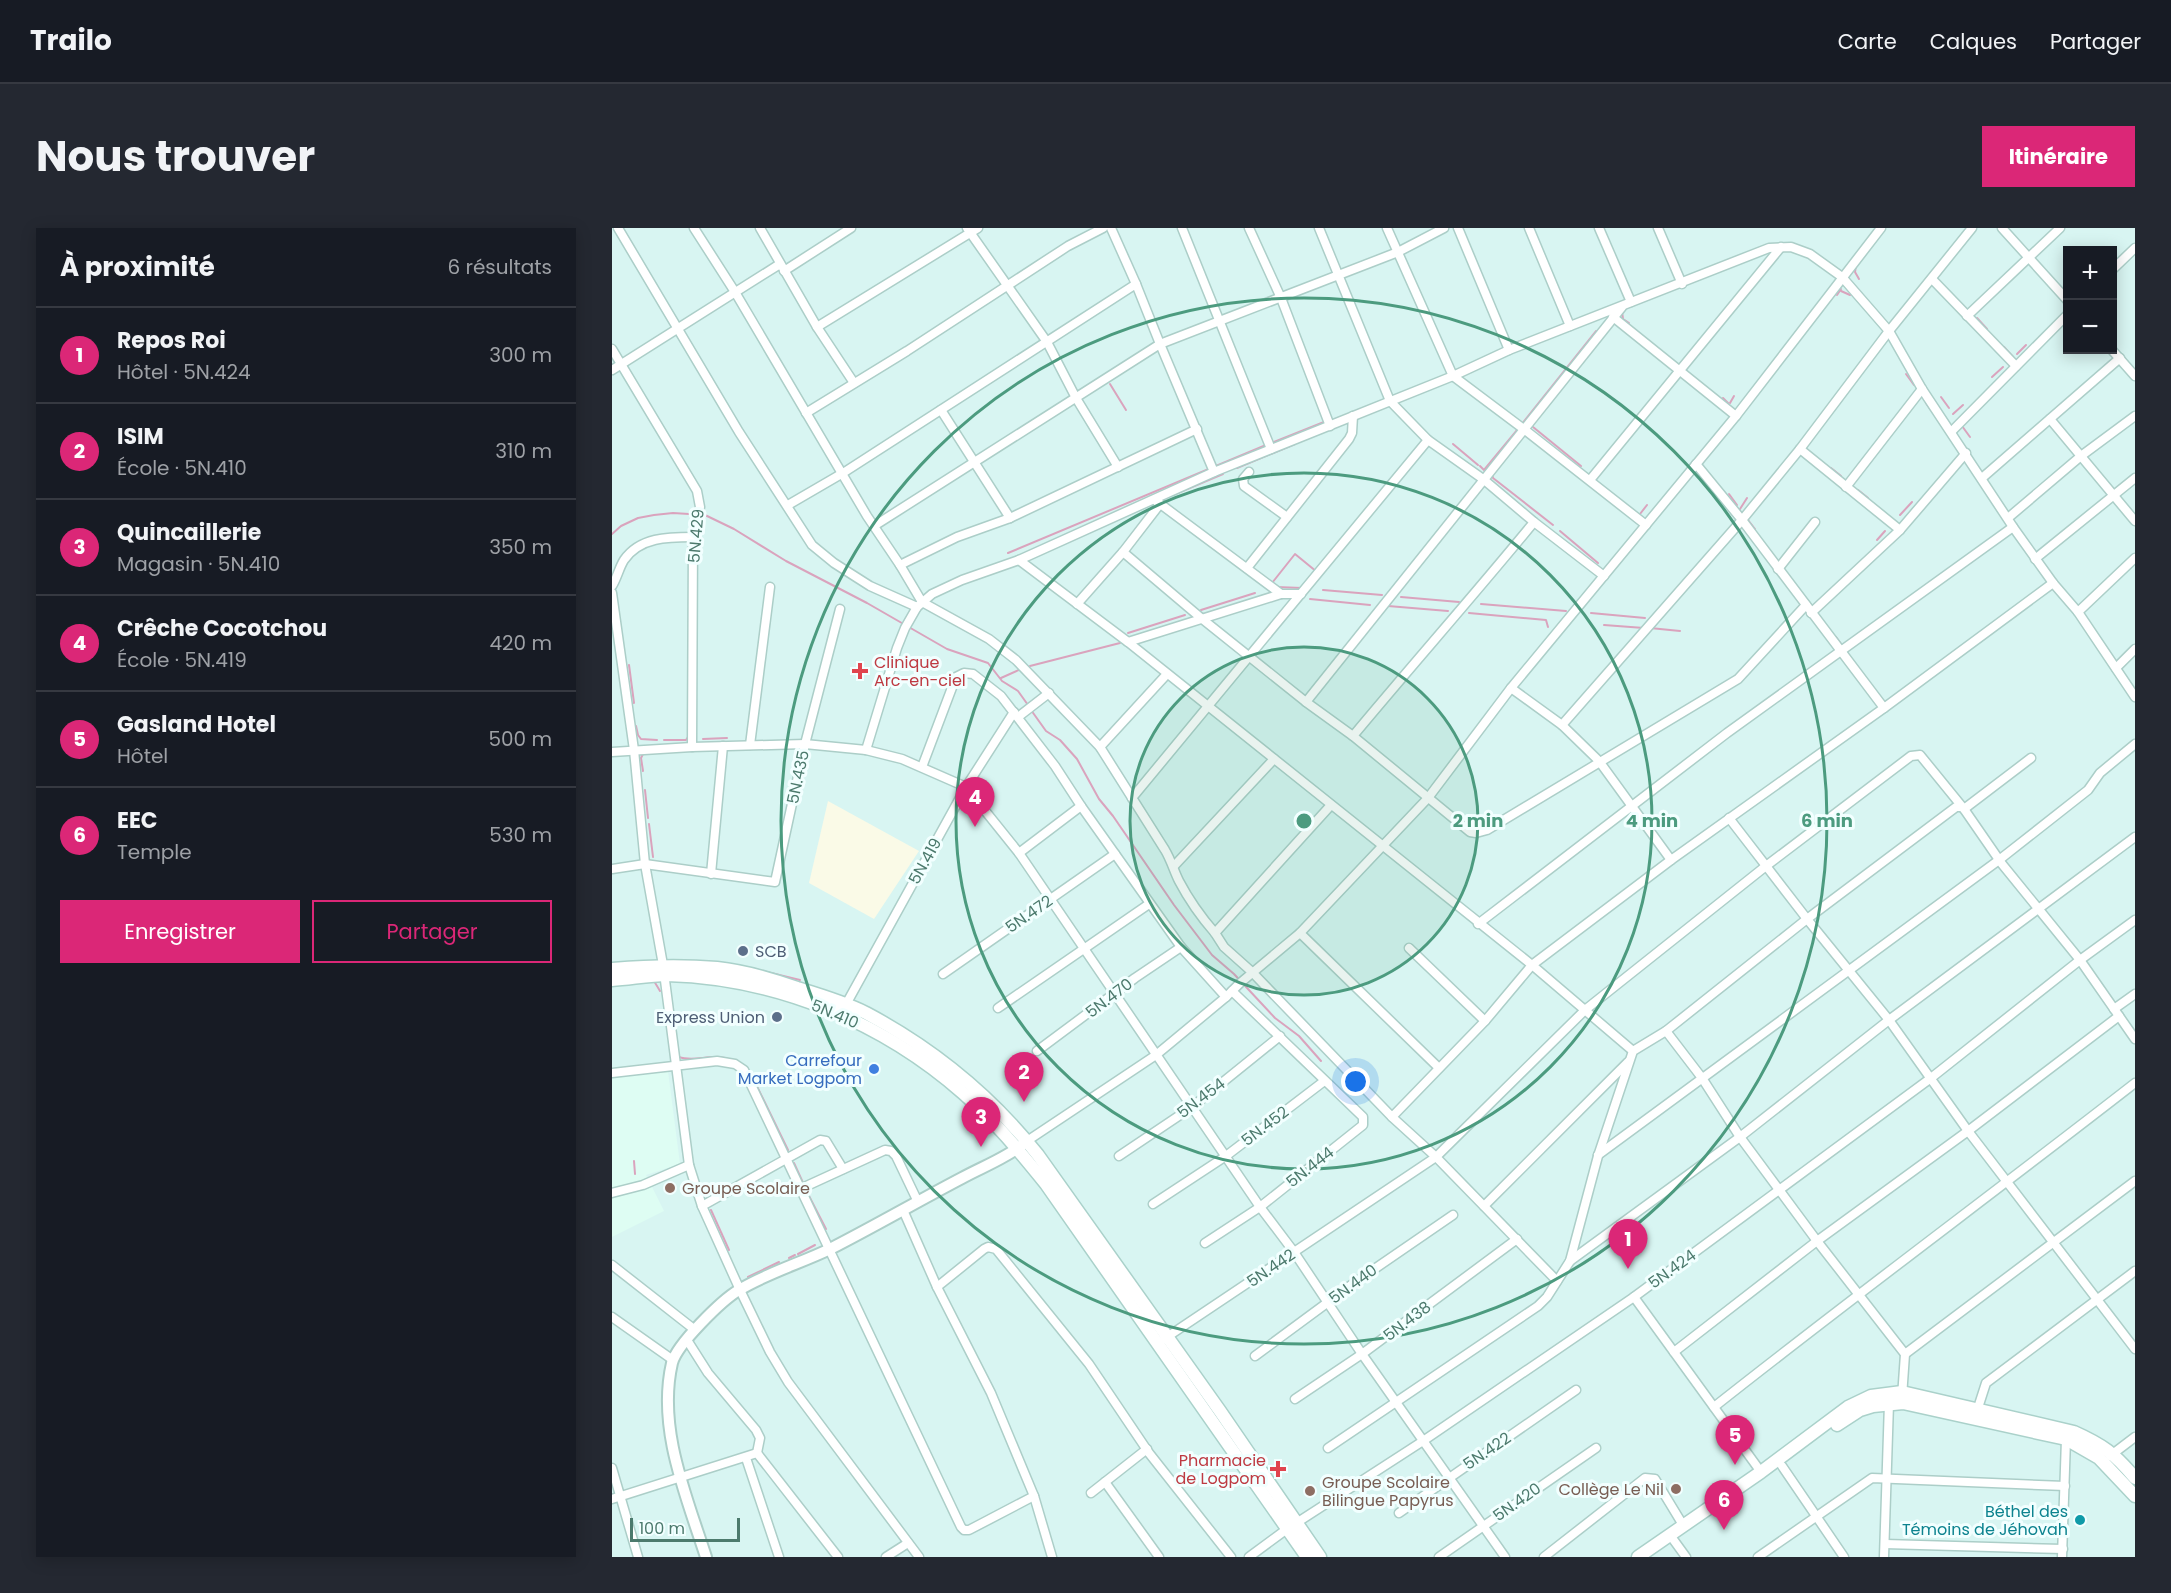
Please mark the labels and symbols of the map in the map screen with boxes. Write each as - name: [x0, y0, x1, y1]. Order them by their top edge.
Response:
- street label: 5N.429: [682, 508, 710, 564]
- place label: Clinique Arc-en-ciel: [874, 651, 966, 692]
- marker: Clinique Arc-en-ciel: [851, 662, 869, 680]
- street label: 5N.435: [781, 748, 815, 806]
- pin: 4: [956, 778, 994, 827]
- text: 2 min: [1453, 808, 1503, 833]
- text: 4 min: [1626, 808, 1678, 833]
- text: 6 min: [1801, 808, 1853, 833]
- centre of rings: [1294, 811, 1314, 831]
- street label: 5N.419: [903, 834, 947, 888]
- street label: 5N.472: [1001, 889, 1057, 939]
- place label: SCB: [755, 940, 787, 963]
- marker: SCB: [736, 944, 750, 958]
- street label: 5N.470: [1081, 973, 1137, 1023]
- street label: 5N.410: [808, 994, 862, 1034]
- place label: Express Union: [656, 1006, 765, 1029]
- marker: Express Union: [770, 1010, 784, 1024]
- place label: Carrefour Market Logpom: [738, 1049, 862, 1090]
- pin: 2: [1004, 1052, 1044, 1102]
- marker: Carrefour Market Logpom: [867, 1062, 881, 1076]
- your location: [1341, 1067, 1370, 1096]
- street label: 5N.454: [1172, 1072, 1230, 1124]
- pin: 3: [962, 1098, 1000, 1147]
- street label: 5N.452: [1237, 1101, 1293, 1151]
- street label: 5N.444: [1281, 1141, 1339, 1193]
- place label: Groupe Scolaire: [682, 1177, 810, 1200]
- marker: Groupe Scolaire: [663, 1181, 677, 1195]
- pin: 1: [1608, 1220, 1648, 1269]
- street label: 5N.442: [1242, 1243, 1300, 1293]
- street label: 5N.424: [1643, 1244, 1701, 1294]
- street label: 5N.440: [1324, 1259, 1382, 1309]
- street label: 5N.438: [1378, 1295, 1436, 1347]
- pin: 5: [1716, 1416, 1754, 1465]
- street label: 5N.422: [1459, 1427, 1515, 1475]
- place label: Pharmacie de Logpom: [1175, 1449, 1266, 1490]
- marker: Pharmacie de Logpom: [1271, 1462, 1285, 1476]
- place label: Groupe Scolaire Bilingue Papyrus: [1322, 1471, 1454, 1512]
- street label: 5N.420: [1488, 1477, 1546, 1527]
- place label: Collège Le Nil: [1558, 1478, 1664, 1501]
- pin: 6: [1704, 1480, 1744, 1530]
- marker: Collège Le Nil: [1669, 1482, 1683, 1496]
- marker: Groupe Scolaire Bilingue Papyrus: [1303, 1484, 1317, 1498]
- place label: Béthel des Témoins de Jéhovah: [1902, 1500, 2068, 1541]
- marker: Béthel des Témoins de Jéhovah: [2073, 1513, 2087, 1527]
- scale bar: [630, 1515, 740, 1542]

